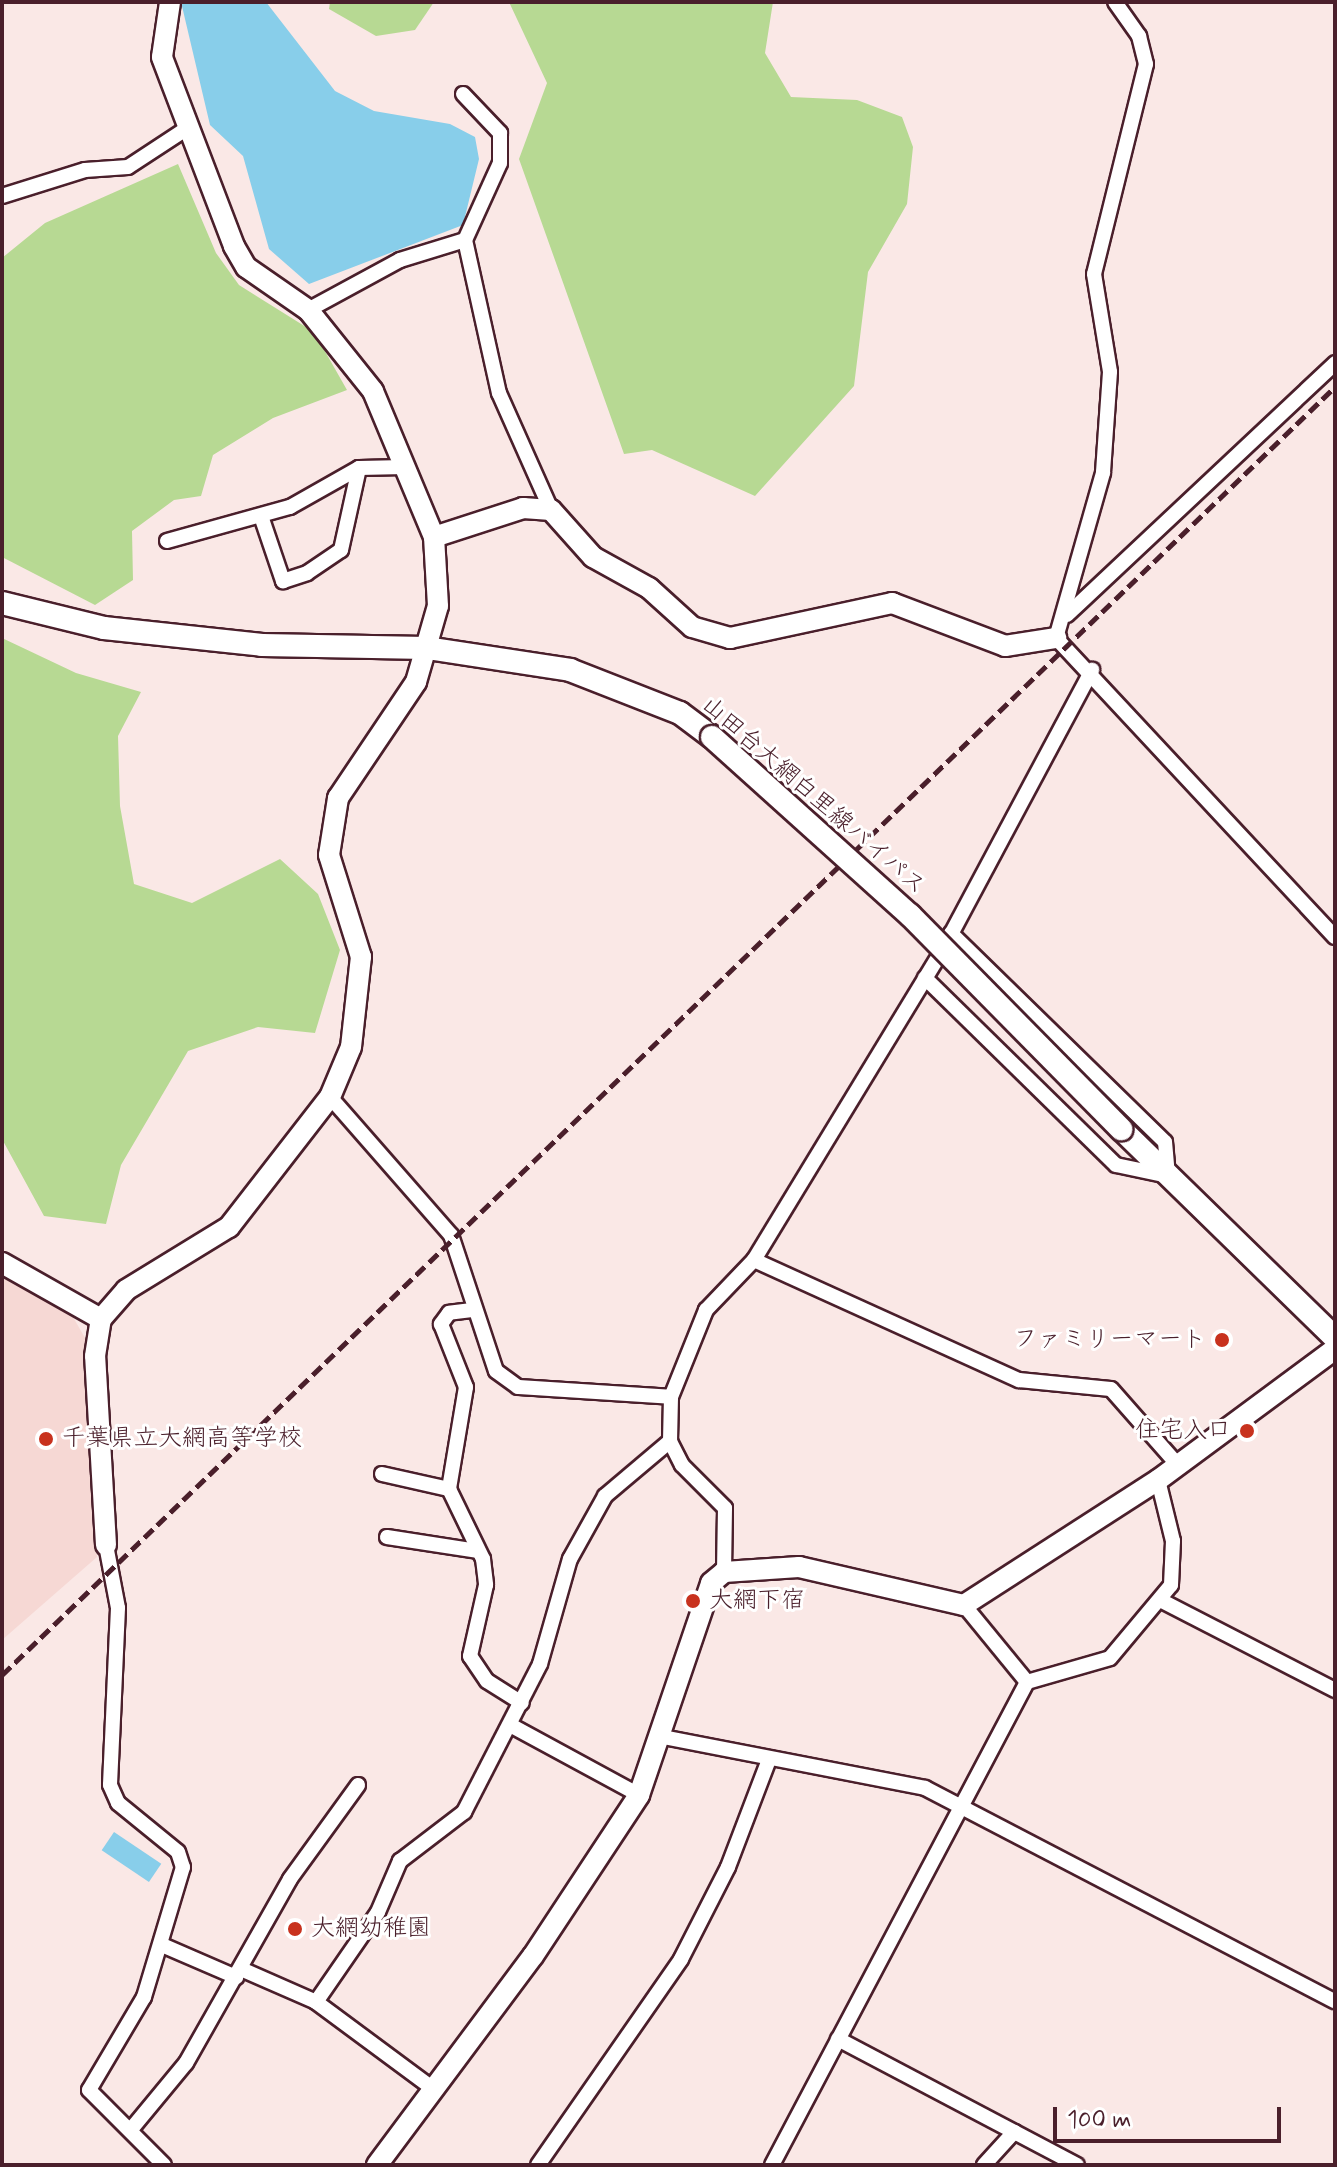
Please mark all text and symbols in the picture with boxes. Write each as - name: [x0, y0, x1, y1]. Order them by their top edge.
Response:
- street label: 山田台大網白里線バイパス: [695, 691, 931, 901]
- place label: ファミリーマート: [1014, 1326, 1206, 1354]
- marker: ファミリーマート: [1213, 1331, 1231, 1349]
- place label: 住宅入口: [1135, 1417, 1231, 1445]
- marker: 住宅入口: [1238, 1422, 1256, 1440]
- place label: 千葉県立大網高等学校: [62, 1425, 302, 1453]
- marker: 千葉県立大網高等学校: [37, 1430, 55, 1448]
- place label: 大網下宿: [709, 1587, 805, 1615]
- marker: 大網下宿: [684, 1592, 702, 1610]
- place label: 大網幼稚園: [311, 1915, 431, 1943]
- marker: 大網幼稚園: [286, 1920, 304, 1938]
- scale bar: [1057, 2091, 1285, 2141]
- text: 100 m: [1067, 2105, 1131, 2136]

